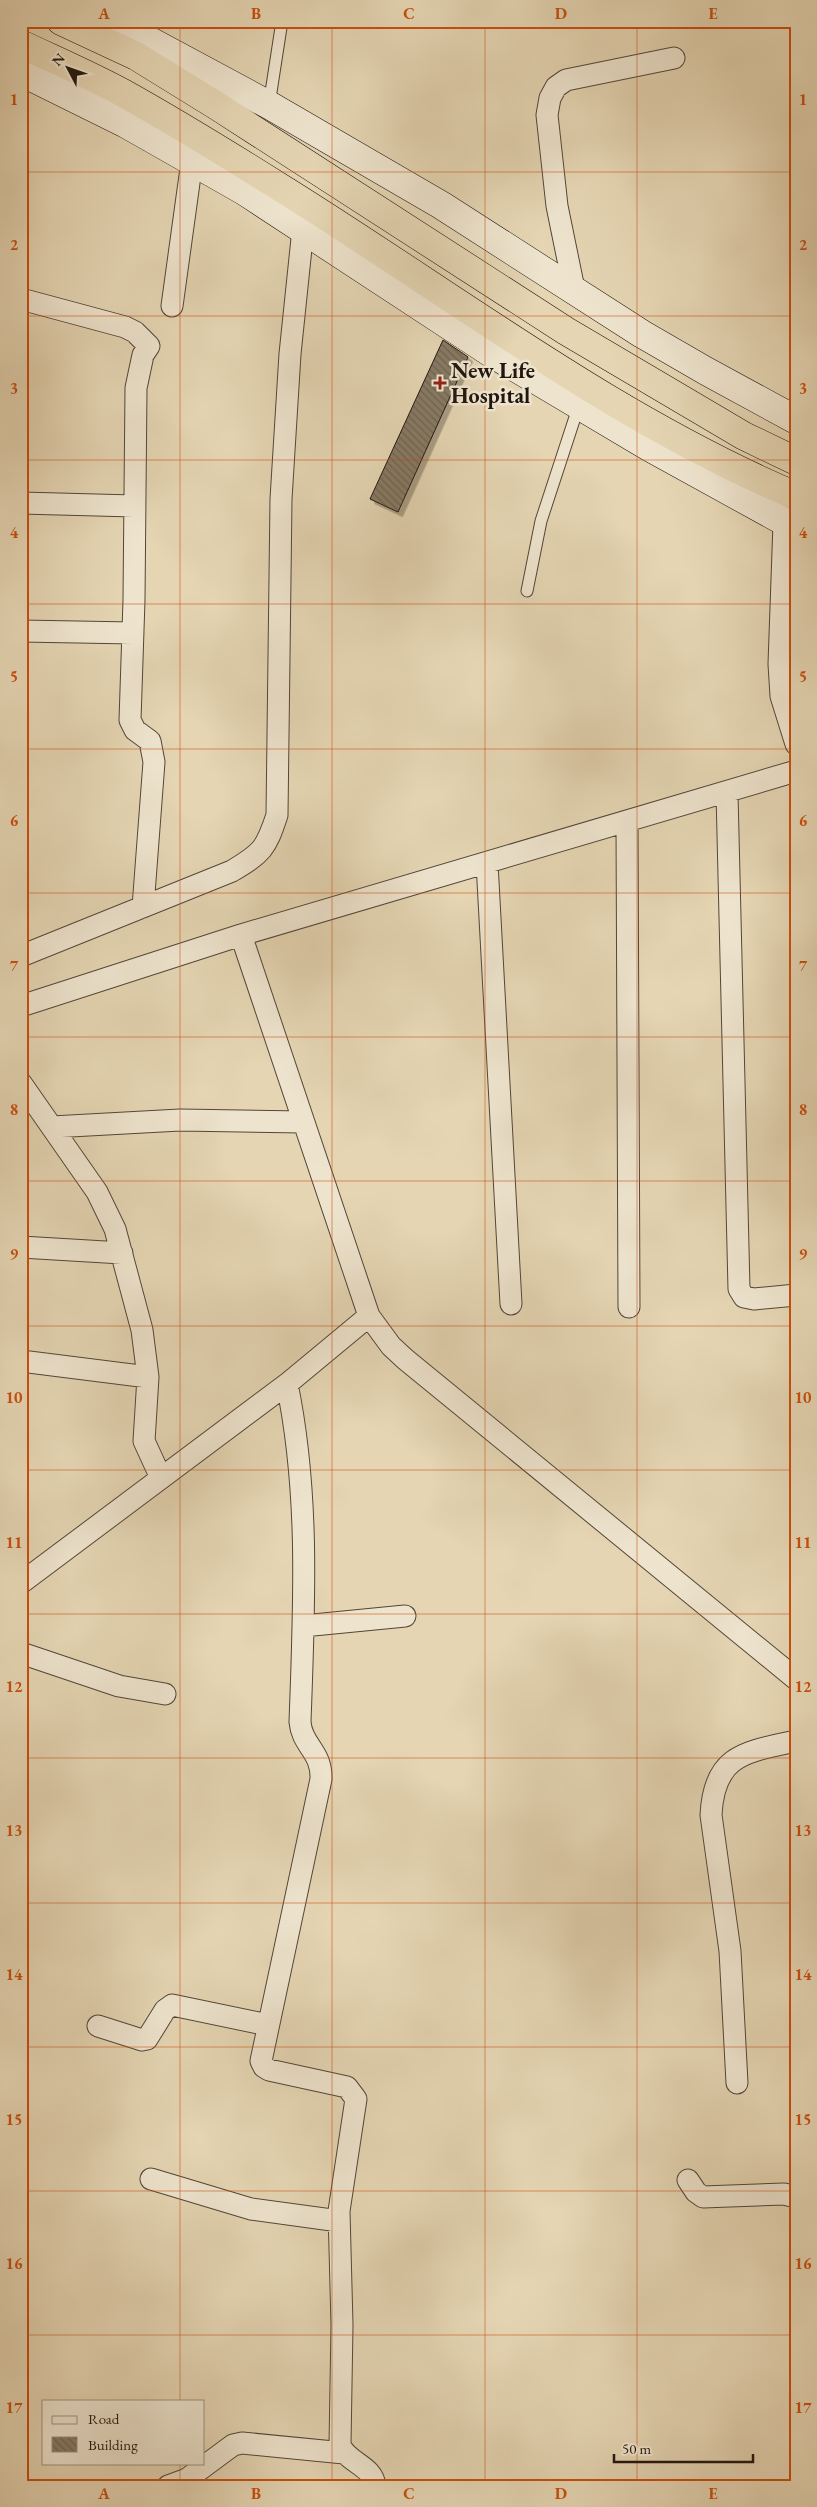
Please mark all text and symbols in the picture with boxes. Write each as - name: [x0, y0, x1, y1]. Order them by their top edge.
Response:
- text: A: [97, 3, 110, 24]
- text: B: [251, 3, 261, 24]
- text: C: [403, 3, 415, 24]
- text: D: [555, 3, 567, 24]
- text: E: [708, 3, 718, 24]
- north arrow: [42, 42, 92, 92]
- text: N: [48, 49, 69, 70]
- text: 1: [10, 89, 18, 110]
- text: 1: [799, 89, 807, 110]
- text: 2: [10, 234, 19, 255]
- text: 2: [799, 234, 808, 255]
- place label: New Life Hospital: [451, 356, 535, 410]
- marker: New Life Hospital: [433, 376, 447, 390]
- text: 3: [10, 378, 18, 399]
- text: 3: [799, 378, 807, 399]
- text: 4: [10, 522, 19, 543]
- text: 4: [799, 522, 808, 543]
- text: 5: [10, 666, 18, 687]
- text: 5: [799, 666, 807, 687]
- text: 6: [10, 810, 19, 831]
- text: 6: [799, 810, 808, 831]
- text: 7: [10, 955, 19, 976]
- text: 7: [799, 955, 808, 976]
- text: 8: [10, 1099, 18, 1120]
- text: 8: [799, 1099, 807, 1120]
- text: 9: [10, 1243, 19, 1264]
- text: 9: [799, 1243, 808, 1264]
- text: 10: [6, 1387, 23, 1408]
- text: 10: [795, 1387, 812, 1408]
- text: 11: [6, 1532, 22, 1553]
- text: 11: [795, 1532, 811, 1553]
- text: 12: [6, 1676, 23, 1697]
- text: 12: [795, 1676, 812, 1697]
- text: 13: [6, 1820, 22, 1841]
- text: 13: [795, 1820, 811, 1841]
- text: 14: [6, 1964, 23, 1985]
- text: 14: [795, 1964, 812, 1985]
- text: 15: [6, 2109, 22, 2130]
- text: 15: [795, 2109, 811, 2130]
- text: 16: [6, 2253, 23, 2274]
- text: 16: [795, 2253, 812, 2274]
- text: 17: [6, 2397, 23, 2418]
- text: 17: [795, 2397, 812, 2418]
- legend: [42, 2400, 205, 2464]
- text: Road: [88, 2409, 120, 2428]
- scale bar: [614, 2432, 753, 2464]
- text: Building: [88, 2435, 138, 2454]
- text: 50 m: [622, 2439, 651, 2458]
- text: A: [97, 2483, 110, 2504]
- text: B: [251, 2483, 261, 2504]
- text: C: [403, 2483, 415, 2504]
- text: D: [555, 2483, 567, 2504]
- text: E: [708, 2483, 718, 2504]

